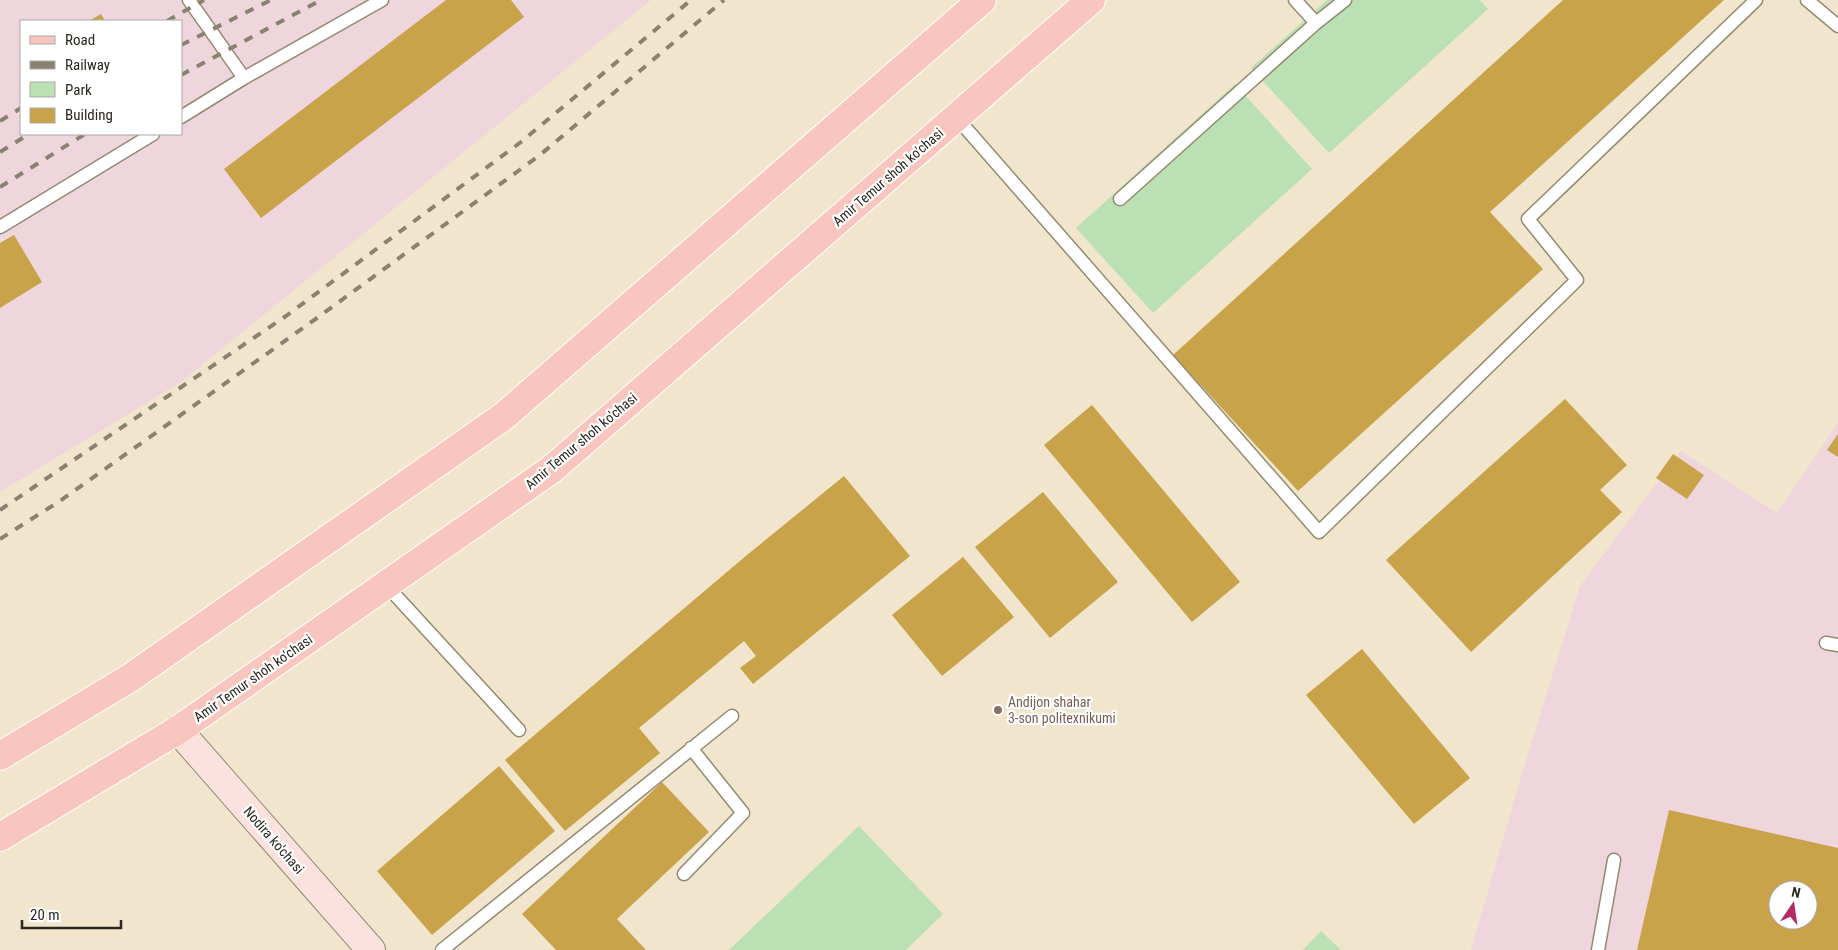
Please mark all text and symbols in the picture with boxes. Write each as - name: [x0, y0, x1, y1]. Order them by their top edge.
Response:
- legend: [20, 20, 182, 135]
- text: Road: [65, 31, 95, 49]
- text: Railway: [65, 56, 110, 74]
- text: Park: [65, 81, 92, 99]
- text: Building: [65, 106, 113, 124]
- street label: Amir Temur shoh ko'chasi: [829, 125, 947, 229]
- street label: Amir Temur shoh ko'chasi: [522, 390, 640, 492]
- street label: Amir Temur shoh ko'chasi: [191, 631, 315, 725]
- place label: Andijon shahar 3-son politexnikumi: [1008, 694, 1116, 726]
- marker: Andijon shahar 3-son politexnikumi: [992, 704, 1004, 716]
- street label: Nodira ko'chasi: [240, 803, 308, 877]
- north arrow: [1768, 880, 1818, 930]
- text: N: [1790, 884, 1802, 901]
- scale bar: [22, 898, 121, 930]
- text: 20 m: [30, 906, 60, 924]

